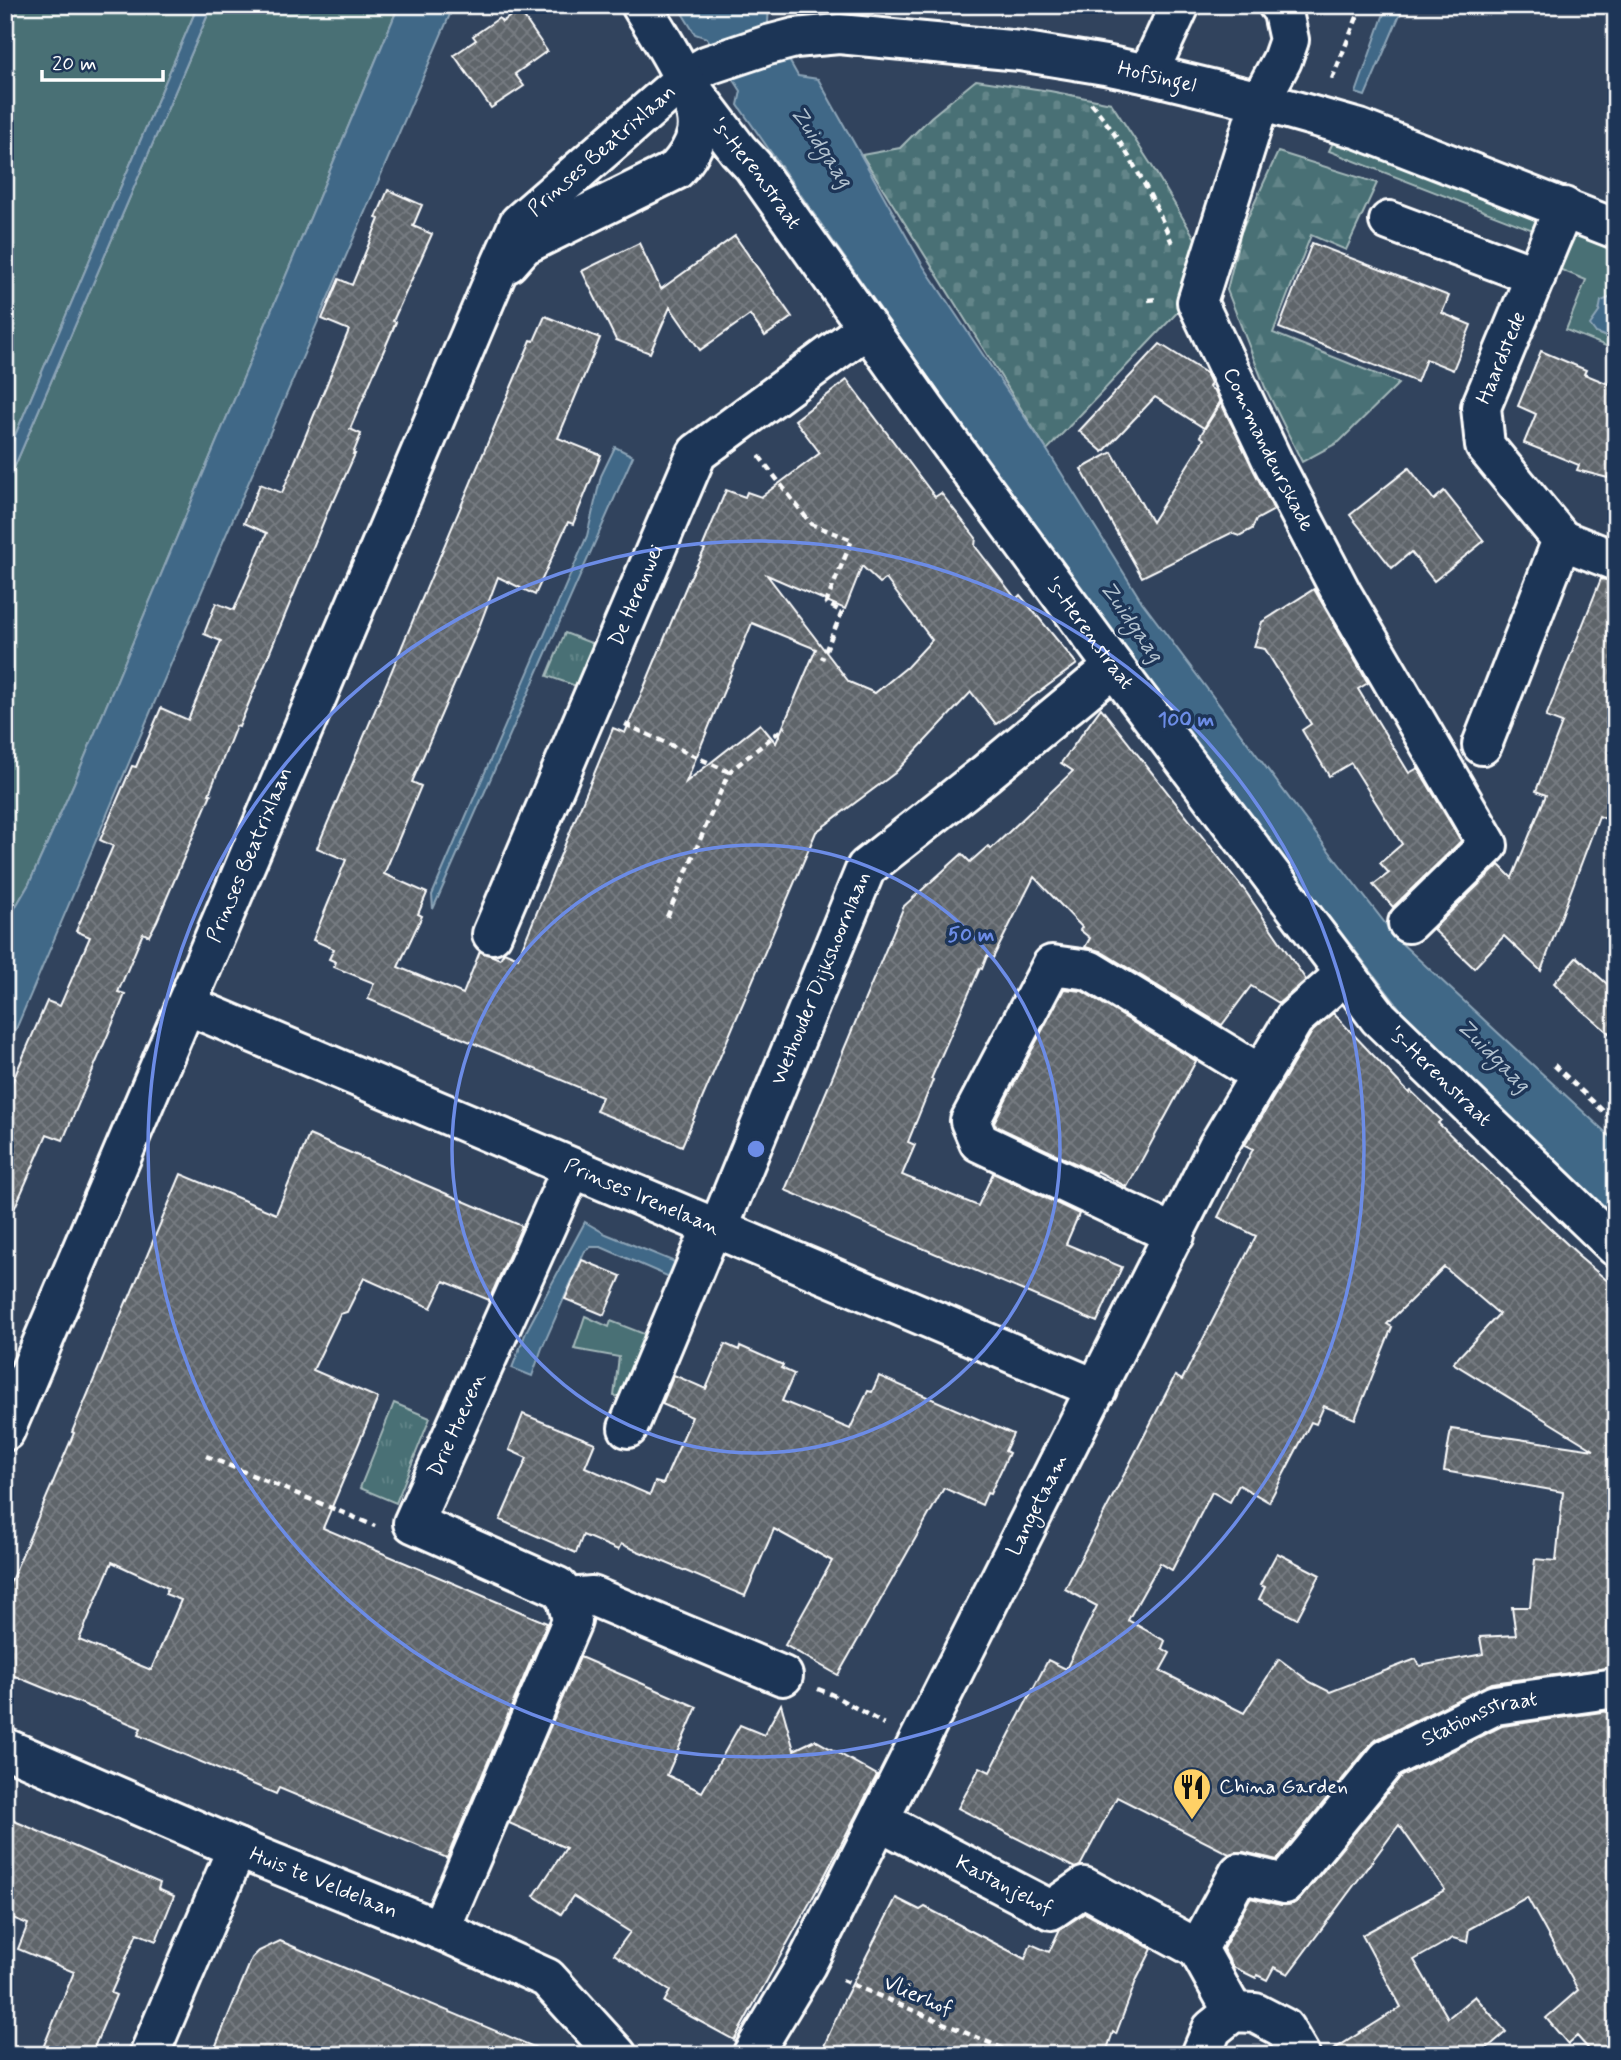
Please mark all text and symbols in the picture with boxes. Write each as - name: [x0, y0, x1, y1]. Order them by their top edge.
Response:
- scale bar: [42, 38, 163, 82]
- text: 20 m: [52, 50, 97, 78]
- street label: Hofsingel: [1115, 54, 1199, 102]
- street label: Prinses Beatrixlaan: [522, 78, 682, 223]
- water label: Zuidgaag: [781, 100, 860, 196]
- street label: 's-Herenstraat: [705, 112, 808, 235]
- street label: Haardstede: [1470, 307, 1533, 408]
- street label: Commandeurskade: [1216, 363, 1321, 536]
- street label: De Herenwei: [602, 540, 670, 651]
- street label: 's-Herenstraat: [1039, 572, 1140, 696]
- water label: Zuidgaag: [1090, 575, 1170, 671]
- text: 100 m: [1158, 706, 1214, 734]
- street label: Prinses Beatrixlaan: [200, 763, 299, 947]
- street label: Wethouder Dijkshoornlaan: [765, 867, 877, 1089]
- text: 50 m: [948, 921, 995, 949]
- water label: Zuidgaag: [1448, 1013, 1537, 1102]
- street label: 's-Herenstraat: [1382, 1021, 1498, 1133]
- centre of rings: [744, 1137, 768, 1161]
- street label: Prinses Irenelaan: [560, 1152, 725, 1243]
- street label: Drie Hoeven: [421, 1368, 493, 1481]
- street label: Langetaam: [1000, 1449, 1075, 1561]
- street label: Stationsstraat: [1417, 1685, 1539, 1753]
- restaurant icon: China Garden: [1171, 1766, 1213, 1821]
- place label: China Garden: [1219, 1773, 1348, 1801]
- street label: Huis te Veldelaan: [245, 1840, 402, 1925]
- street label: Kastanjehof: [951, 1849, 1058, 1923]
- street label: Vlierhof: [879, 1969, 957, 2023]

